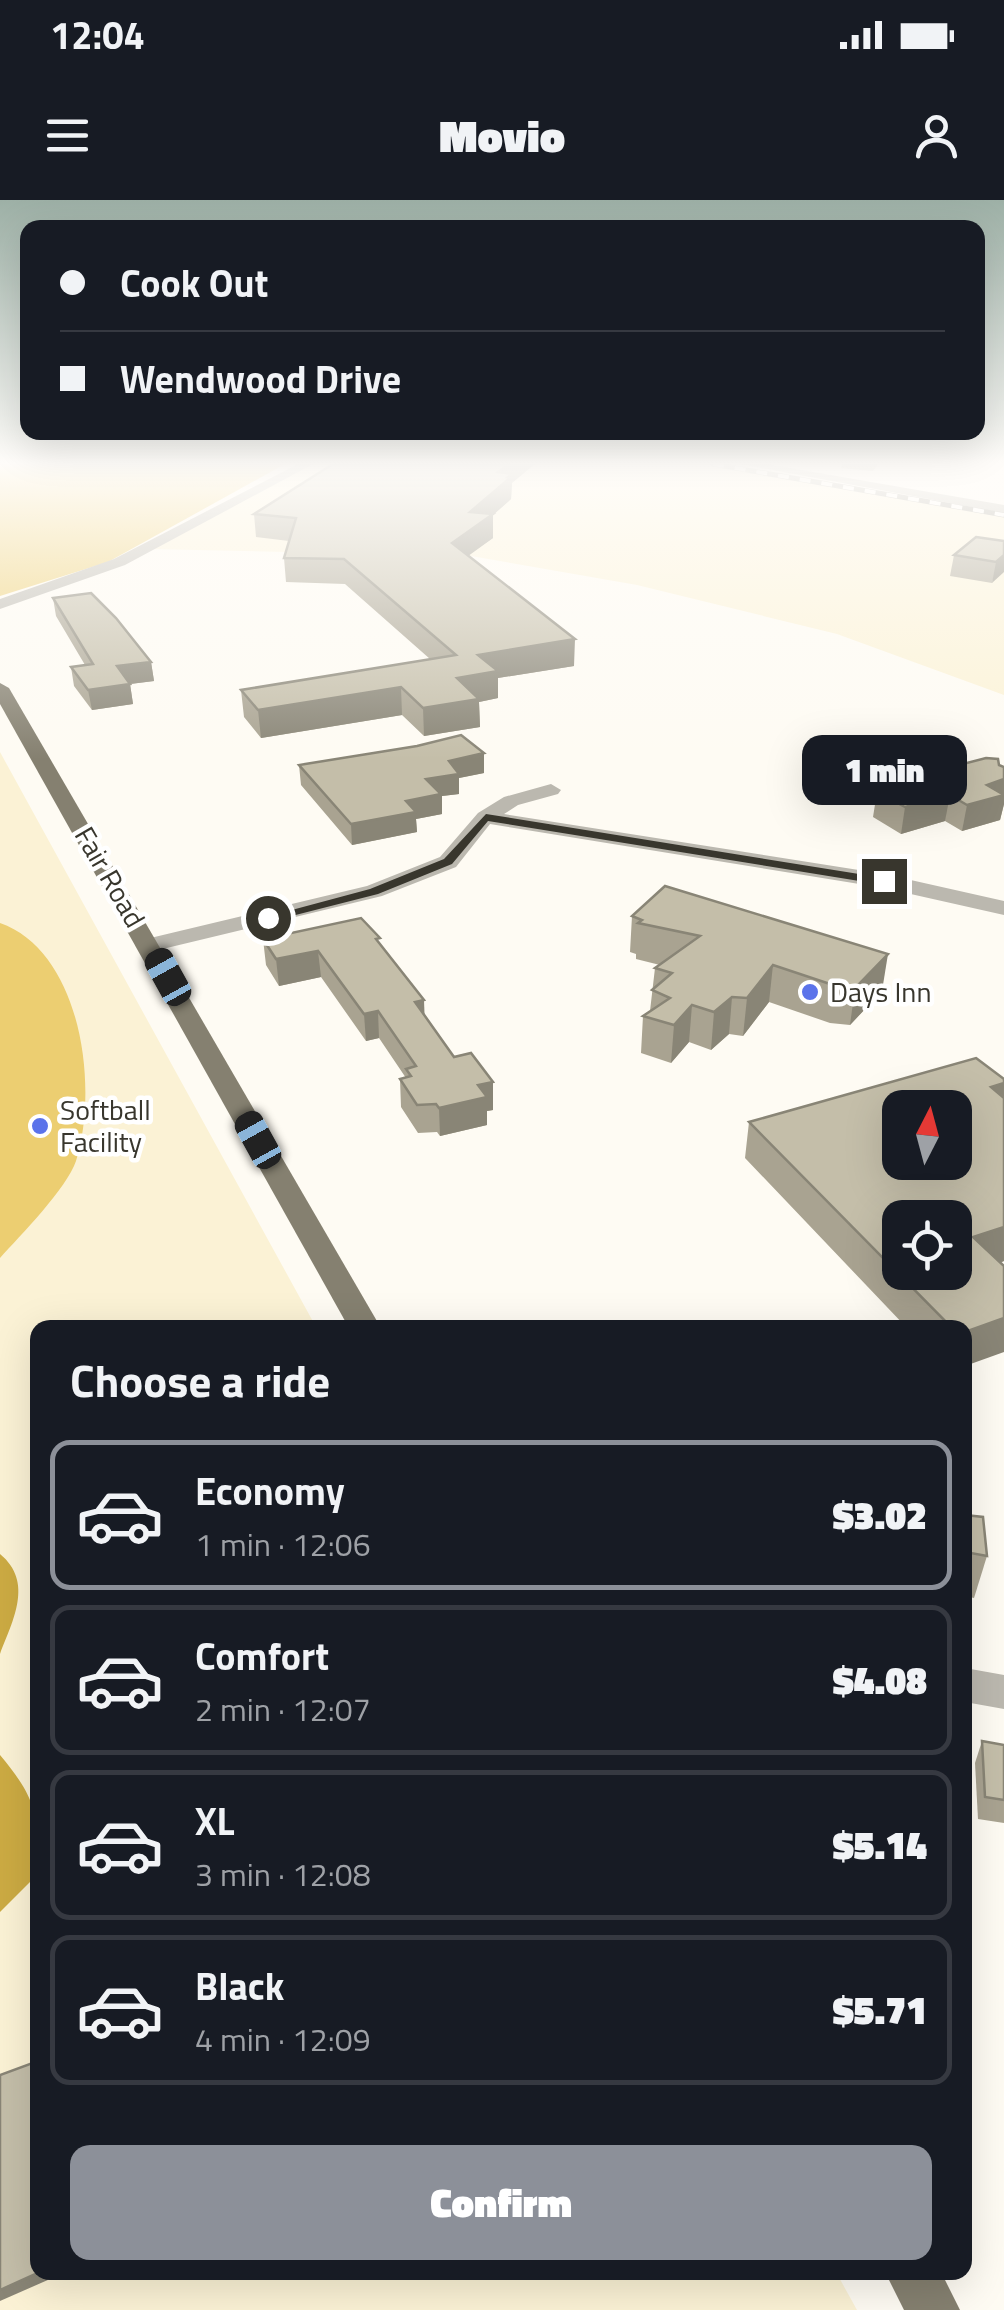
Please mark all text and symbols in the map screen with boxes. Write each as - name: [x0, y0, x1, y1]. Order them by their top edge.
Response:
- text: 12:04: [50, 6, 145, 64]
- text: Movio: [439, 101, 565, 169]
- icon: menu: [40, 108, 95, 163]
- icon: person: [909, 108, 964, 163]
- text: Cook Out: [120, 254, 268, 312]
- text: Wendwood Drive: [120, 350, 401, 408]
- callout: 1 min: [802, 736, 966, 806]
- text: 1 min: [845, 746, 924, 794]
- street label: Fair Road: [64, 818, 157, 935]
- route end: [862, 859, 907, 904]
- route start: [246, 896, 291, 941]
- car: [140, 943, 196, 1011]
- place label: Days Inn: [830, 970, 931, 1013]
- marker: Days Inn: [799, 981, 821, 1003]
- place label: Softball Facility: [60, 1088, 151, 1163]
- north arrow: [882, 1090, 972, 1180]
- map controls: [882, 1090, 972, 1290]
- car: [230, 1106, 286, 1174]
- marker: Softball Facility: [29, 1115, 51, 1137]
- button: locate: [882, 1200, 972, 1290]
- text: Choose a ride: [70, 1346, 330, 1414]
- text: Economy: [195, 1462, 345, 1520]
- icon: car: [75, 1470, 165, 1560]
- text: $3.02: [833, 1486, 927, 1544]
- text: 1 min · 12:06: [195, 1520, 371, 1568]
- text: Comfort: [195, 1627, 329, 1685]
- icon: car: [75, 1635, 165, 1725]
- text: $4.08: [833, 1651, 927, 1709]
- text: 2 min · 12:07: [195, 1685, 371, 1733]
- text: XL: [195, 1792, 235, 1850]
- icon: car: [75, 1800, 165, 1890]
- text: $5.14: [833, 1816, 927, 1874]
- text: 3 min · 12:08: [195, 1850, 371, 1898]
- text: Black: [195, 1957, 284, 2015]
- icon: car: [75, 1965, 165, 2055]
- text: $5.71: [833, 1981, 927, 2039]
- text: 4 min · 12:09: [195, 2015, 371, 2063]
- button: Confirm: [70, 2145, 932, 2260]

